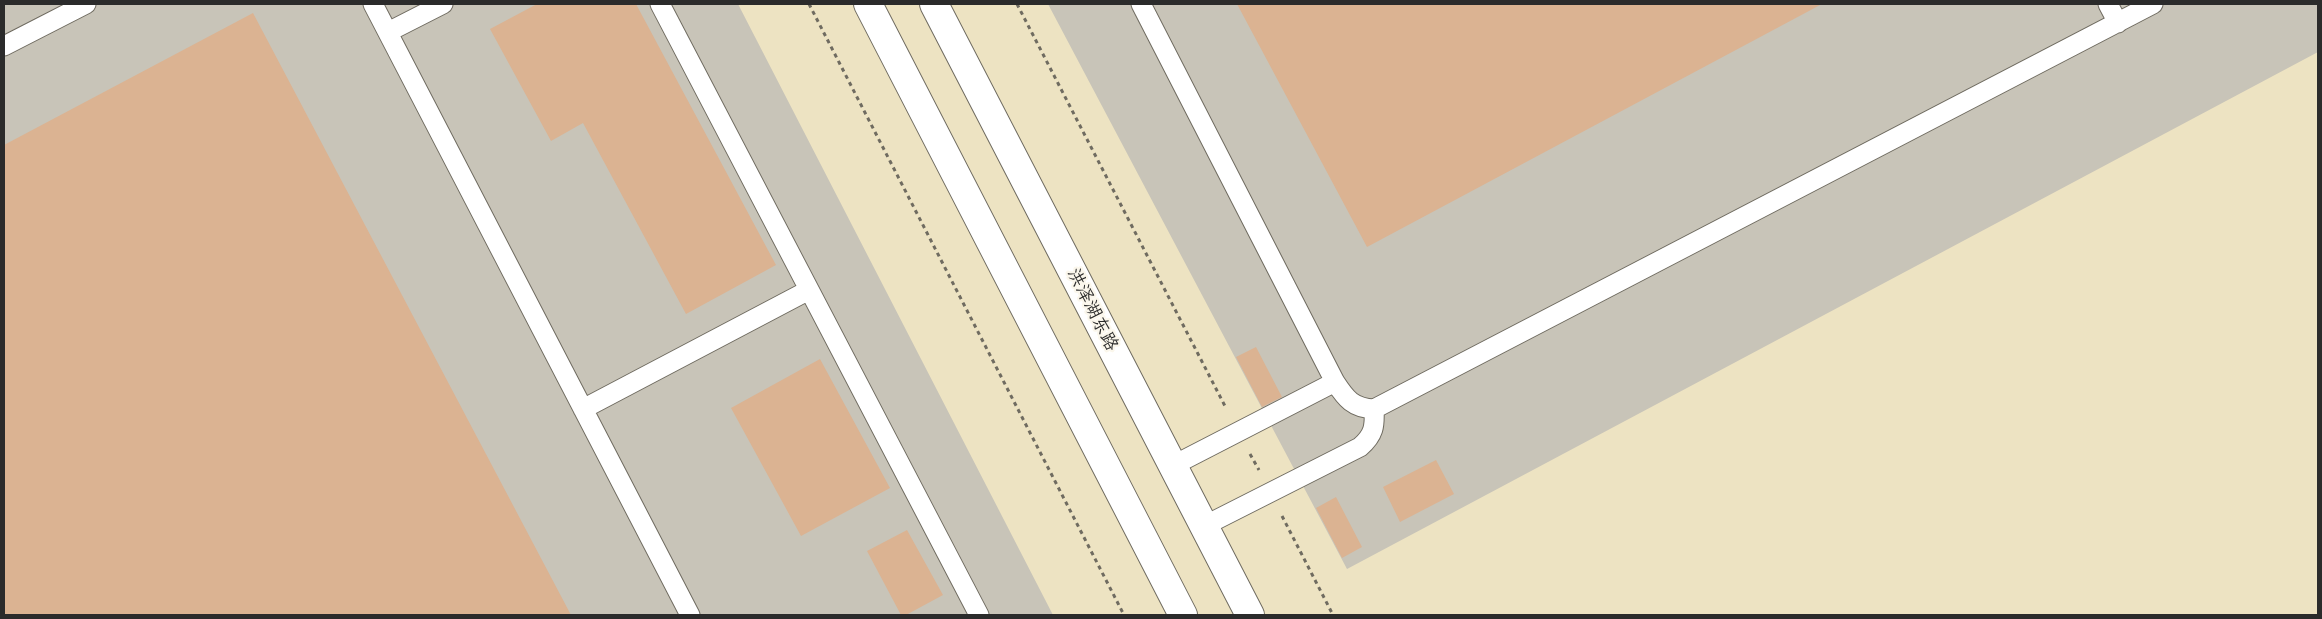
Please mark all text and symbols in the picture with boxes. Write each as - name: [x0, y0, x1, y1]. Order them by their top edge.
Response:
- street label: 洪泽湖东路: [1062, 265, 1122, 355]

